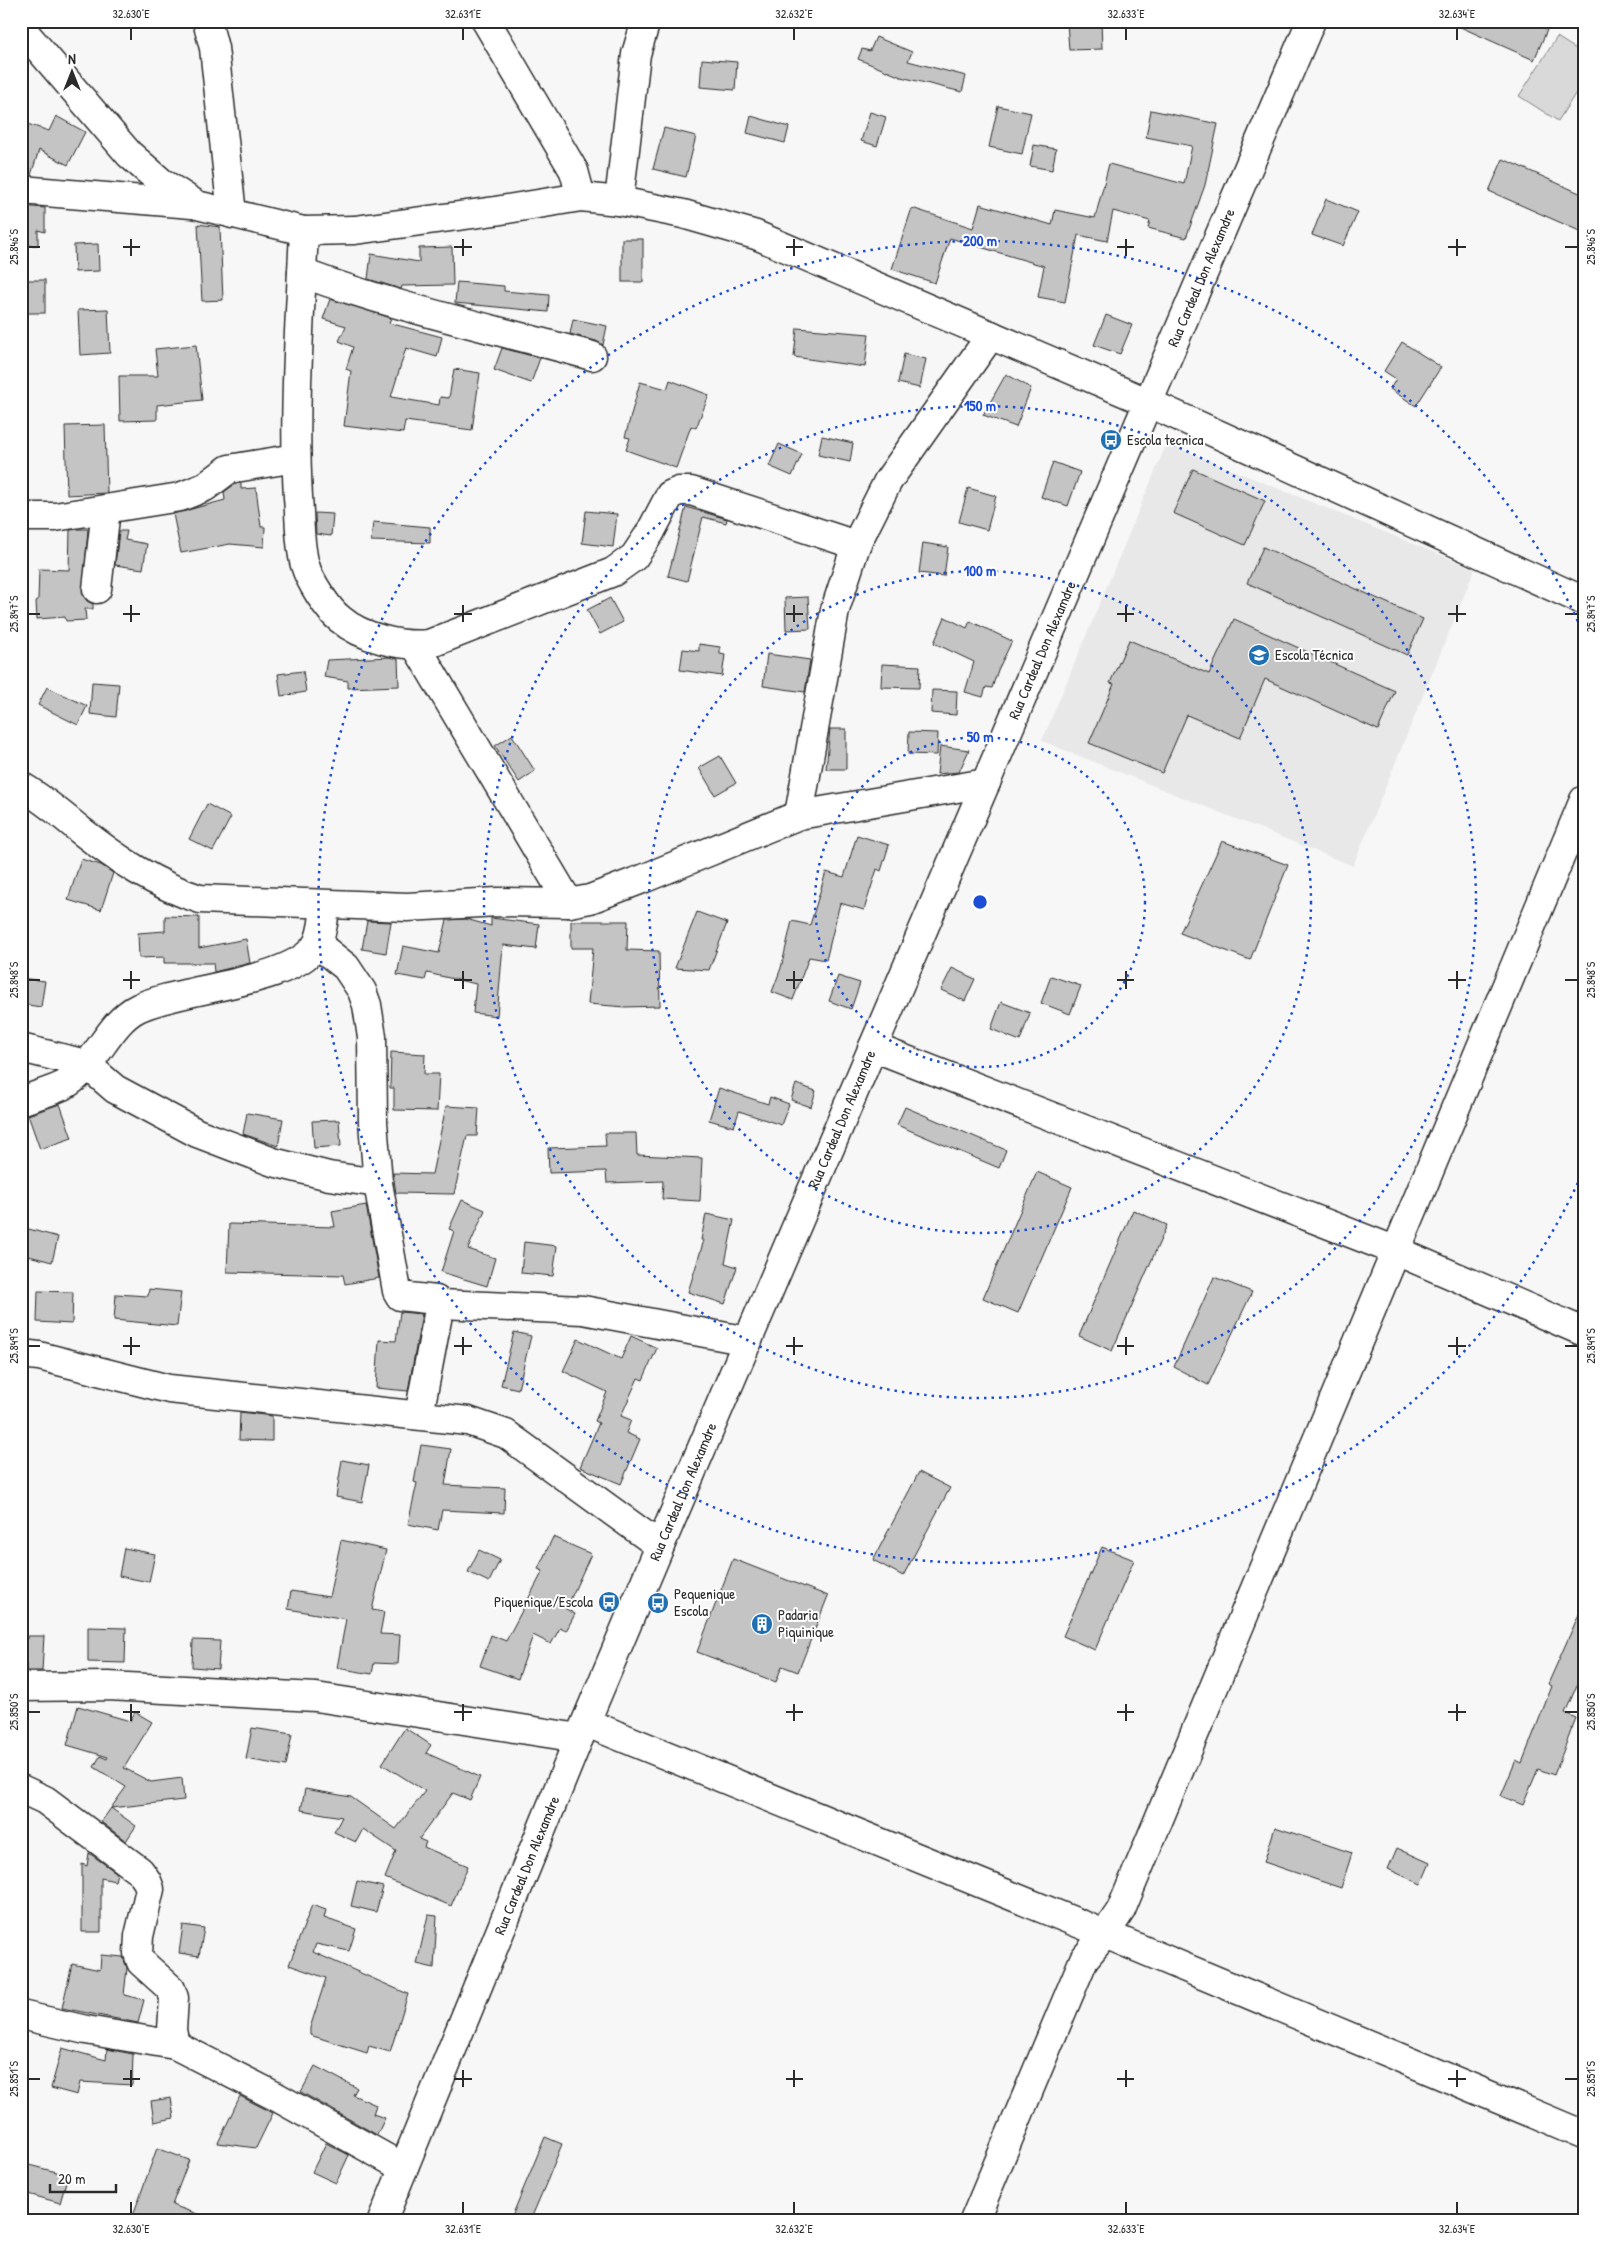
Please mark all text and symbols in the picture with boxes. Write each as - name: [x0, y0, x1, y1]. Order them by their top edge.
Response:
- text: 32.630°E: [112, 5, 150, 22]
- text: 32.631°E: [445, 5, 482, 22]
- text: 32.632°E: [775, 5, 813, 22]
- text: 32.633°E: [1107, 5, 1145, 22]
- text: 32.634°E: [1439, 5, 1476, 22]
- north arrow: [48, 48, 98, 98]
- text: N: [68, 49, 76, 68]
- street label: Rua Cardeal Don Alexamdre: [1162, 205, 1240, 350]
- text: 25.846°S: [5, 228, 22, 265]
- text: 25.846°S: [1582, 228, 1599, 265]
- text: 200 m: [963, 230, 997, 251]
- text: 150 m: [964, 395, 996, 416]
- bus stop icon: Escola tecnica: [1099, 428, 1123, 452]
- place label: Escola tecnica: [1127, 429, 1204, 450]
- text: 100 m: [964, 560, 996, 581]
- street label: Rua Cardeal Don Alexamdre: [1003, 578, 1081, 722]
- text: 25.847°S: [5, 595, 22, 633]
- text: 25.847°S: [1582, 595, 1599, 633]
- school or university icon: Escola Técnica: [1247, 643, 1271, 667]
- place label: Escola Técnica: [1275, 644, 1353, 665]
- text: 50 m: [967, 726, 993, 747]
- centre of rings: [971, 893, 989, 911]
- text: 25.848°S: [5, 961, 22, 998]
- text: 25.848°S: [1582, 961, 1599, 998]
- street label: Rua Cardeal Don Alexamdre: [803, 1047, 881, 1191]
- text: 25.849°S: [5, 1328, 22, 1364]
- text: 25.849°S: [1582, 1328, 1599, 1364]
- street label: Rua Cardeal Don Alexamdre: [644, 1419, 722, 1564]
- place label: Pequenique Escola: [674, 1583, 735, 1621]
- bus stop icon: Piquenique/Escola: [597, 1590, 621, 1614]
- place label: Piquenique/Escola: [494, 1591, 593, 1612]
- bus stop icon: Pequenique Escola: [646, 1591, 670, 1615]
- place label: Padaria Piquinique: [778, 1604, 834, 1642]
- building icon: Padaria Piquinique: [750, 1612, 774, 1636]
- text: 25.850°S: [5, 1693, 22, 1731]
- text: 25.850°S: [1582, 1693, 1599, 1731]
- street label: Rua Cardeal Don Alexamdre: [489, 1793, 564, 1938]
- text: 25.851°S: [5, 2060, 22, 2097]
- text: 25.851°S: [1582, 2060, 1599, 2097]
- scale bar: [50, 2162, 116, 2194]
- text: 20 m: [58, 2168, 85, 2189]
- text: 32.630°E: [112, 2220, 150, 2237]
- text: 32.631°E: [445, 2220, 482, 2237]
- text: 32.632°E: [775, 2220, 813, 2237]
- text: 32.633°E: [1107, 2220, 1145, 2237]
- text: 32.634°E: [1439, 2220, 1476, 2237]

